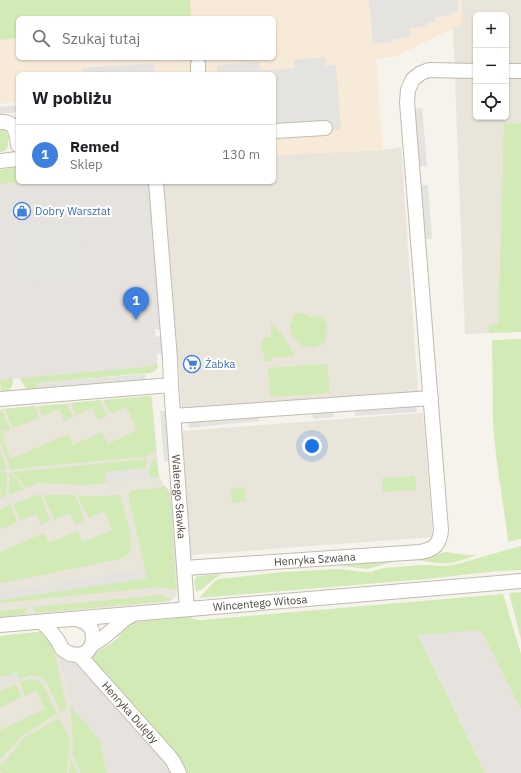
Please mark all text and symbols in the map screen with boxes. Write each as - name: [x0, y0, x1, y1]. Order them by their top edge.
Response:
- map controls: [473, 12, 509, 120]
- button: +: [473, 12, 509, 48]
- search box: [16, 16, 276, 60]
- icon: search: [30, 27, 52, 49]
- text: Szukaj tutaj: [62, 29, 140, 48]
- button: −: [473, 48, 509, 84]
- button: locate: [473, 84, 509, 120]
- text: W pobliżu: [32, 87, 112, 109]
- text: Remed: [70, 137, 119, 156]
- text: 1: [41, 146, 49, 163]
- text: 130 m: [222, 146, 260, 163]
- text: Sklep: [70, 156, 103, 173]
- shop icon: Dobry Warsztat: [12, 201, 32, 221]
- place label: Dobry Warsztat: [35, 204, 111, 218]
- pin: 1: [123, 287, 149, 320]
- supermarket icon: Żabka: [182, 354, 202, 374]
- place label: Żabka: [205, 357, 235, 371]
- your location: [302, 436, 322, 456]
- street label: Walerego Sławka: [169, 454, 189, 540]
- street label: Henryka Szwana: [273, 549, 356, 569]
- street label: Wincentego Witosa: [212, 592, 308, 614]
- street label: Henryka Dulęby: [99, 679, 162, 747]

